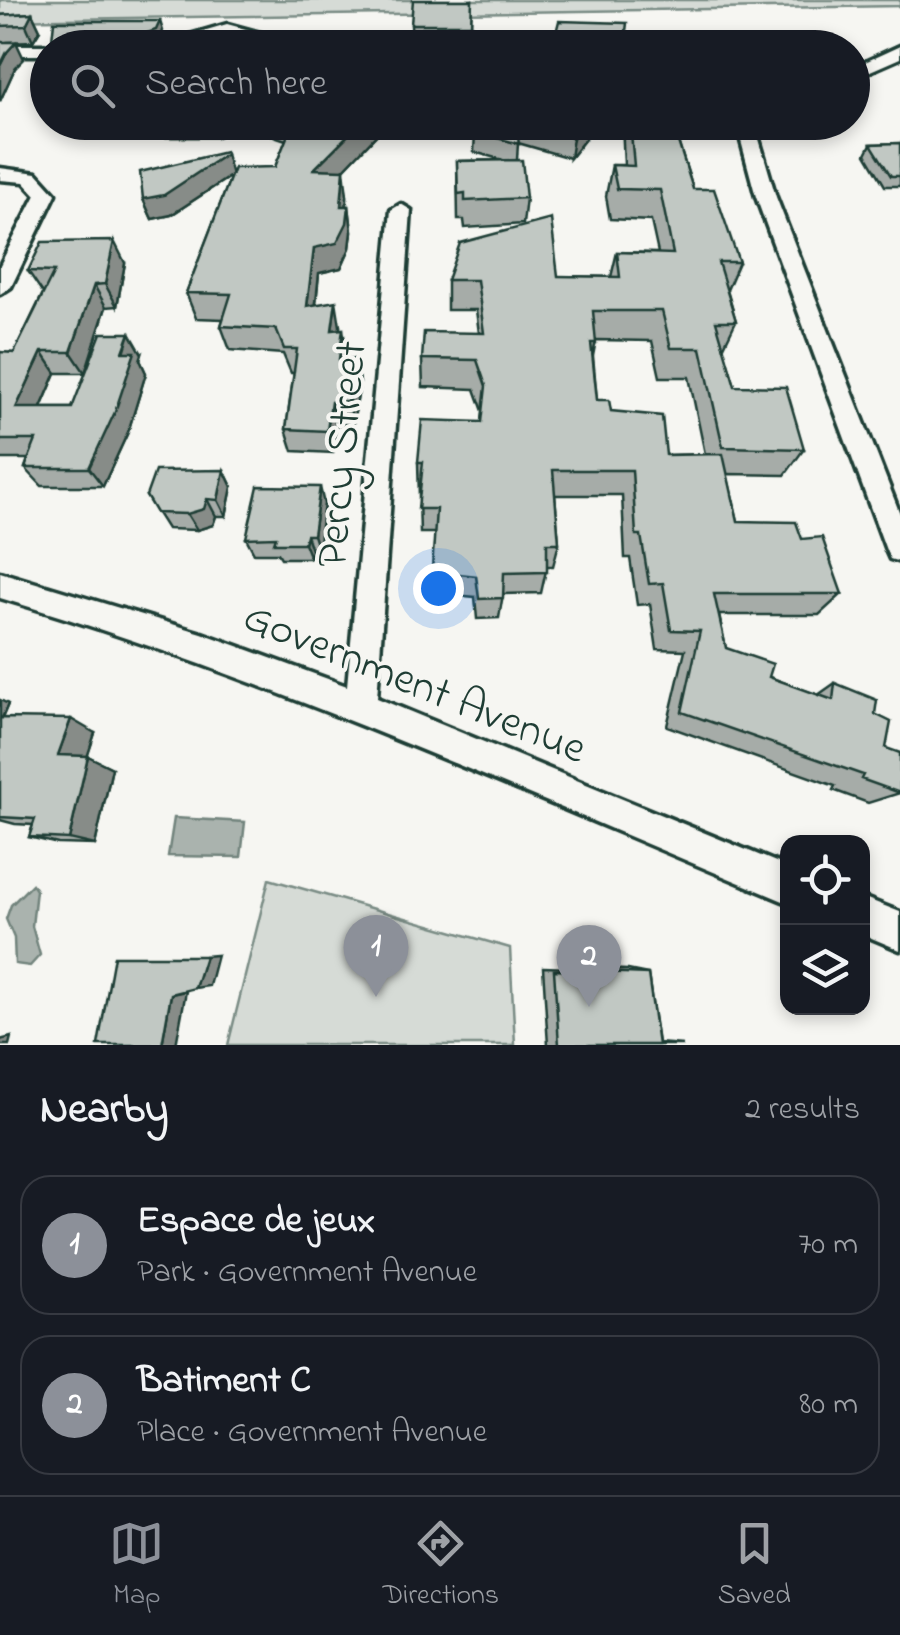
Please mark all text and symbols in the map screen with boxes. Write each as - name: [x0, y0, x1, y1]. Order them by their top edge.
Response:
- search box: [30, 30, 870, 140]
- text: Search here: [145, 57, 327, 113]
- icon: search: [65, 58, 120, 113]
- street label: Percy Street: [301, 338, 387, 570]
- your location: [413, 563, 464, 614]
- street label: Government Avenue: [233, 586, 596, 784]
- map controls: [780, 835, 870, 1015]
- button: locate: [780, 835, 870, 925]
- pin: 1: [344, 914, 408, 997]
- pin: 2: [556, 924, 622, 1007]
- button: layers: [780, 925, 870, 1015]
- text: Nearby: [40, 1080, 168, 1141]
- text: 2 results: [745, 1087, 860, 1134]
- text: Espace de jeux: [137, 1194, 375, 1250]
- text: 1: [69, 1222, 80, 1269]
- text: 70 m: [798, 1222, 858, 1269]
- text: Park · Government Avenue: [137, 1250, 477, 1297]
- text: Batiment C: [137, 1354, 311, 1410]
- text: 2: [67, 1382, 82, 1429]
- text: 80 m: [799, 1382, 858, 1429]
- text: Place · Government Avenue: [137, 1410, 487, 1457]
- tab: Map: [109, 1516, 164, 1617]
- tab: Directions: [383, 1516, 499, 1617]
- tab: Saved: [718, 1516, 791, 1617]

